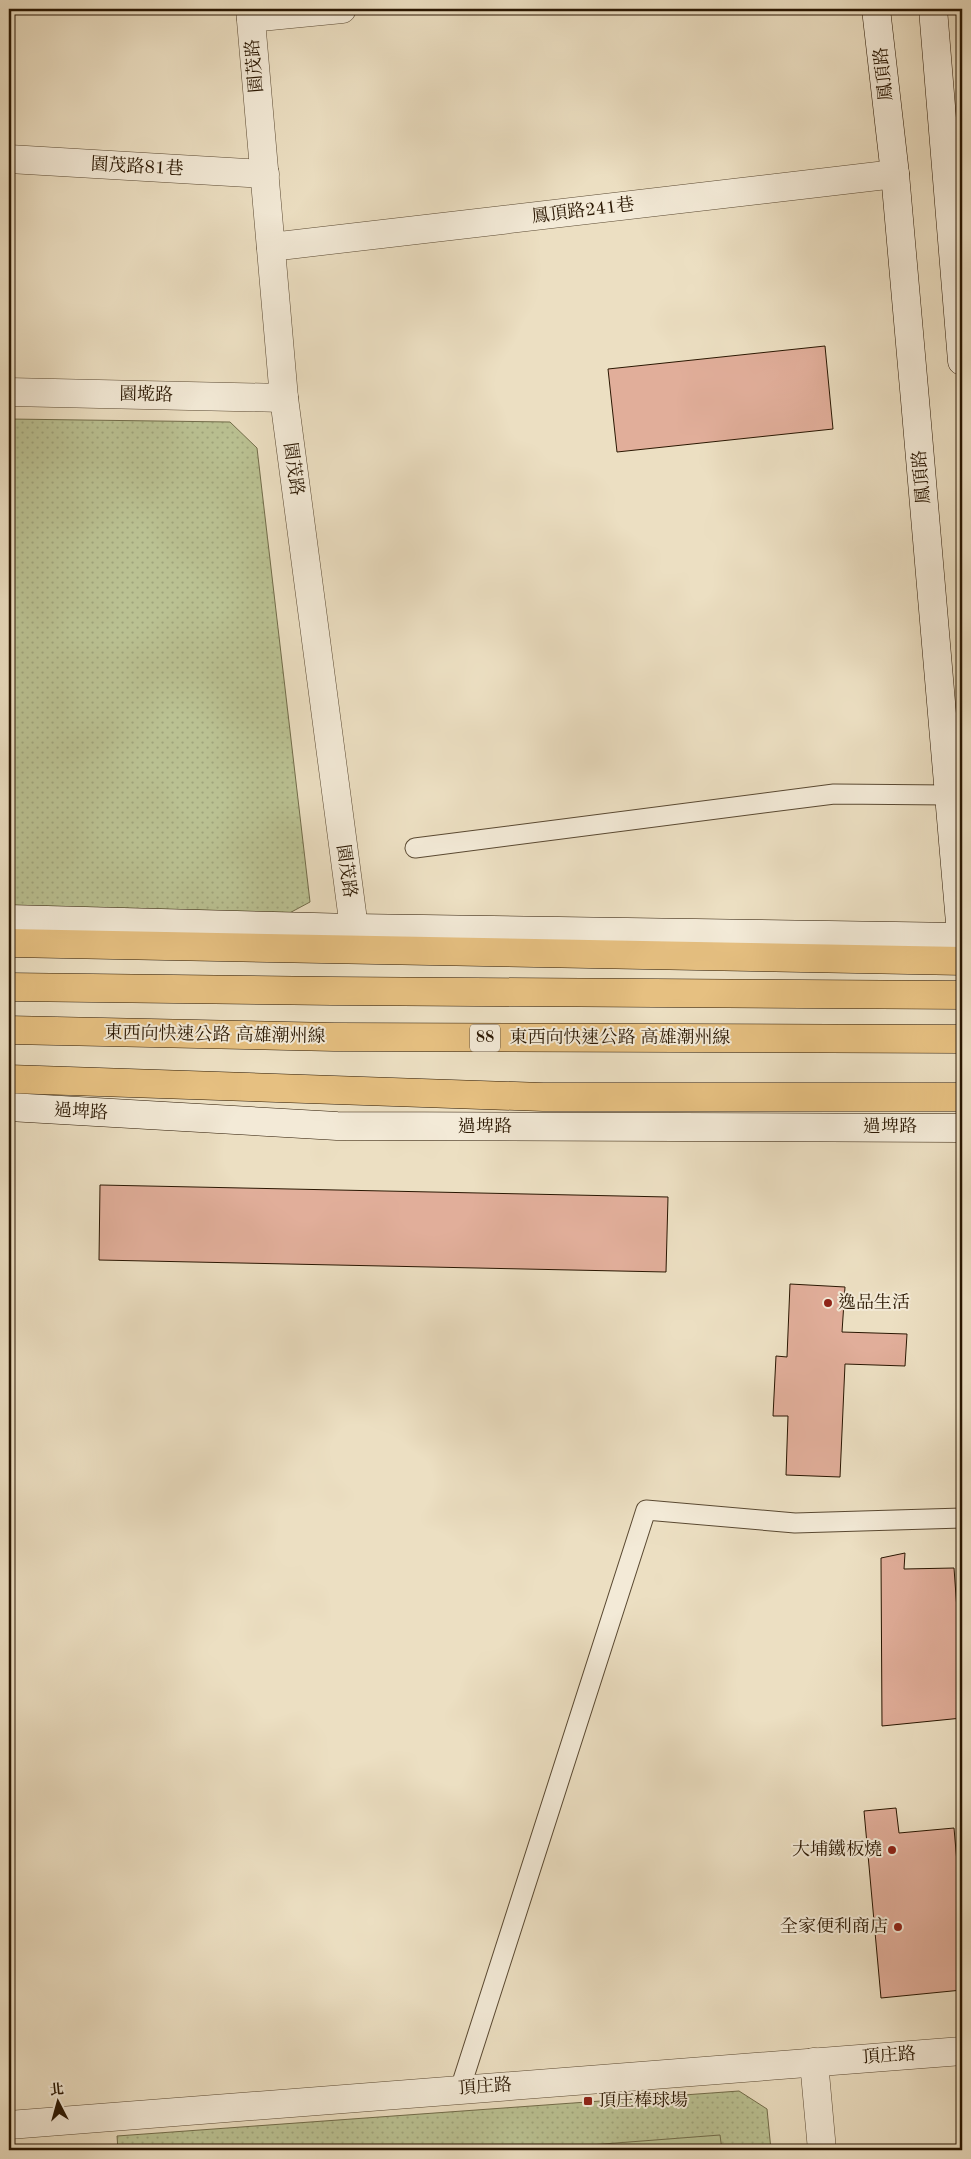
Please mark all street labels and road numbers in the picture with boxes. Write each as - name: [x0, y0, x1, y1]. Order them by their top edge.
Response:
- street label: 園茂路: [242, 38, 266, 94]
- street label: 鳳頂路: [870, 46, 896, 102]
- street label: 園茂路81巷: [90, 154, 184, 178]
- street label: 鳳頂路241巷: [530, 194, 635, 226]
- street label: 園墘路: [119, 384, 173, 404]
- street label: 園茂路: [280, 441, 308, 497]
- street label: 鳳頂路: [909, 449, 933, 505]
- street label: 園茂路: [333, 843, 361, 899]
- street label: 東西向快速公路 高雄潮州線: [104, 1022, 326, 1046]
- road number: 88: [470, 1024, 500, 1052]
- street label: 東西向快速公路 高雄潮州線: [509, 1027, 731, 1047]
- street label: 過埤路: [54, 1100, 109, 1122]
- street label: 過埤路: [458, 1116, 512, 1136]
- street label: 過埤路: [863, 1116, 917, 1136]
- street label: 頂庄路: [861, 2043, 917, 2067]
- street label: 頂庄路: [457, 2074, 513, 2098]

